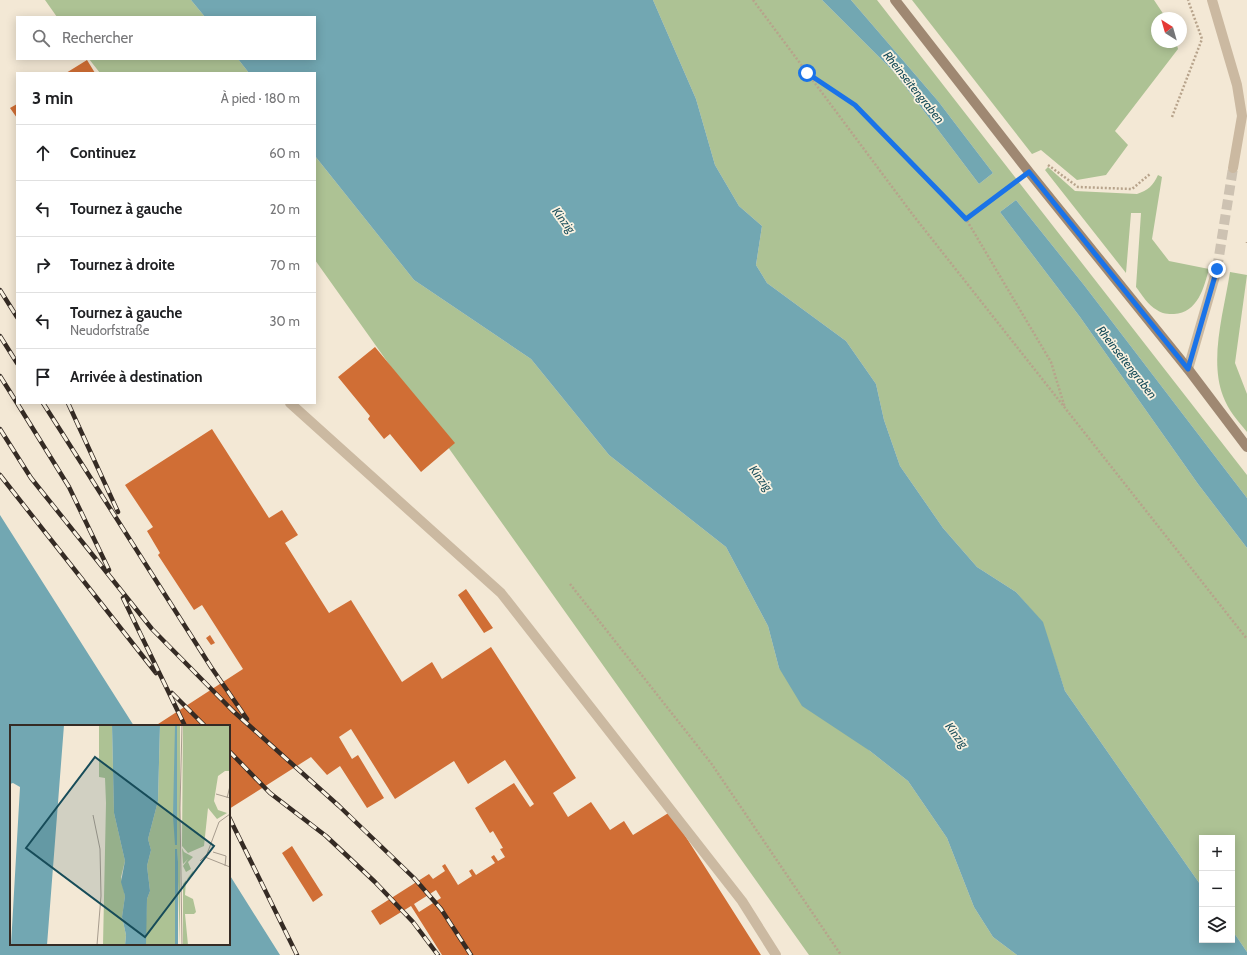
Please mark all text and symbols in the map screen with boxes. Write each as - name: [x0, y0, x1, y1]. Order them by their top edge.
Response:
- north arrow: [1151, 12, 1187, 48]
- search box: [16, 16, 316, 60]
- icon: search: [30, 27, 52, 49]
- text: Rechercher: [62, 29, 133, 47]
- water label: Rheinseitengraben: [880, 48, 948, 126]
- route start: [798, 64, 816, 82]
- text: 3 min: [32, 88, 73, 108]
- text: À pied · 180 m: [221, 90, 300, 106]
- icon: ahead: [32, 142, 54, 164]
- text: Continuez: [70, 144, 136, 162]
- text: 60 m: [269, 145, 300, 161]
- icon: left: [32, 198, 54, 220]
- text: Tournez à gauche: [70, 200, 182, 218]
- text: 20 m: [270, 201, 300, 217]
- water label: Kinzig: [549, 204, 579, 236]
- icon: right: [32, 254, 54, 276]
- text: Tournez à droite: [70, 256, 175, 274]
- text: 70 m: [270, 257, 300, 273]
- route end: [1208, 260, 1226, 278]
- text: Tournez à gauche: [70, 304, 182, 322]
- icon: left: [32, 310, 54, 332]
- text: 30 m: [270, 313, 300, 329]
- text: Neudorfstraße: [70, 322, 149, 338]
- water label: Rheinseitengraben: [1094, 322, 1160, 402]
- icon: arrive: [32, 366, 54, 388]
- text: Arrivée à destination: [70, 368, 202, 386]
- water label: Kinzig: [746, 462, 776, 494]
- water label: Kinzig: [942, 719, 972, 751]
- inset map: [10, 725, 230, 945]
- map controls: [1199, 835, 1235, 943]
- button: +: [1199, 835, 1235, 871]
- button: −: [1199, 871, 1235, 907]
- button: layers: [1199, 907, 1235, 943]

